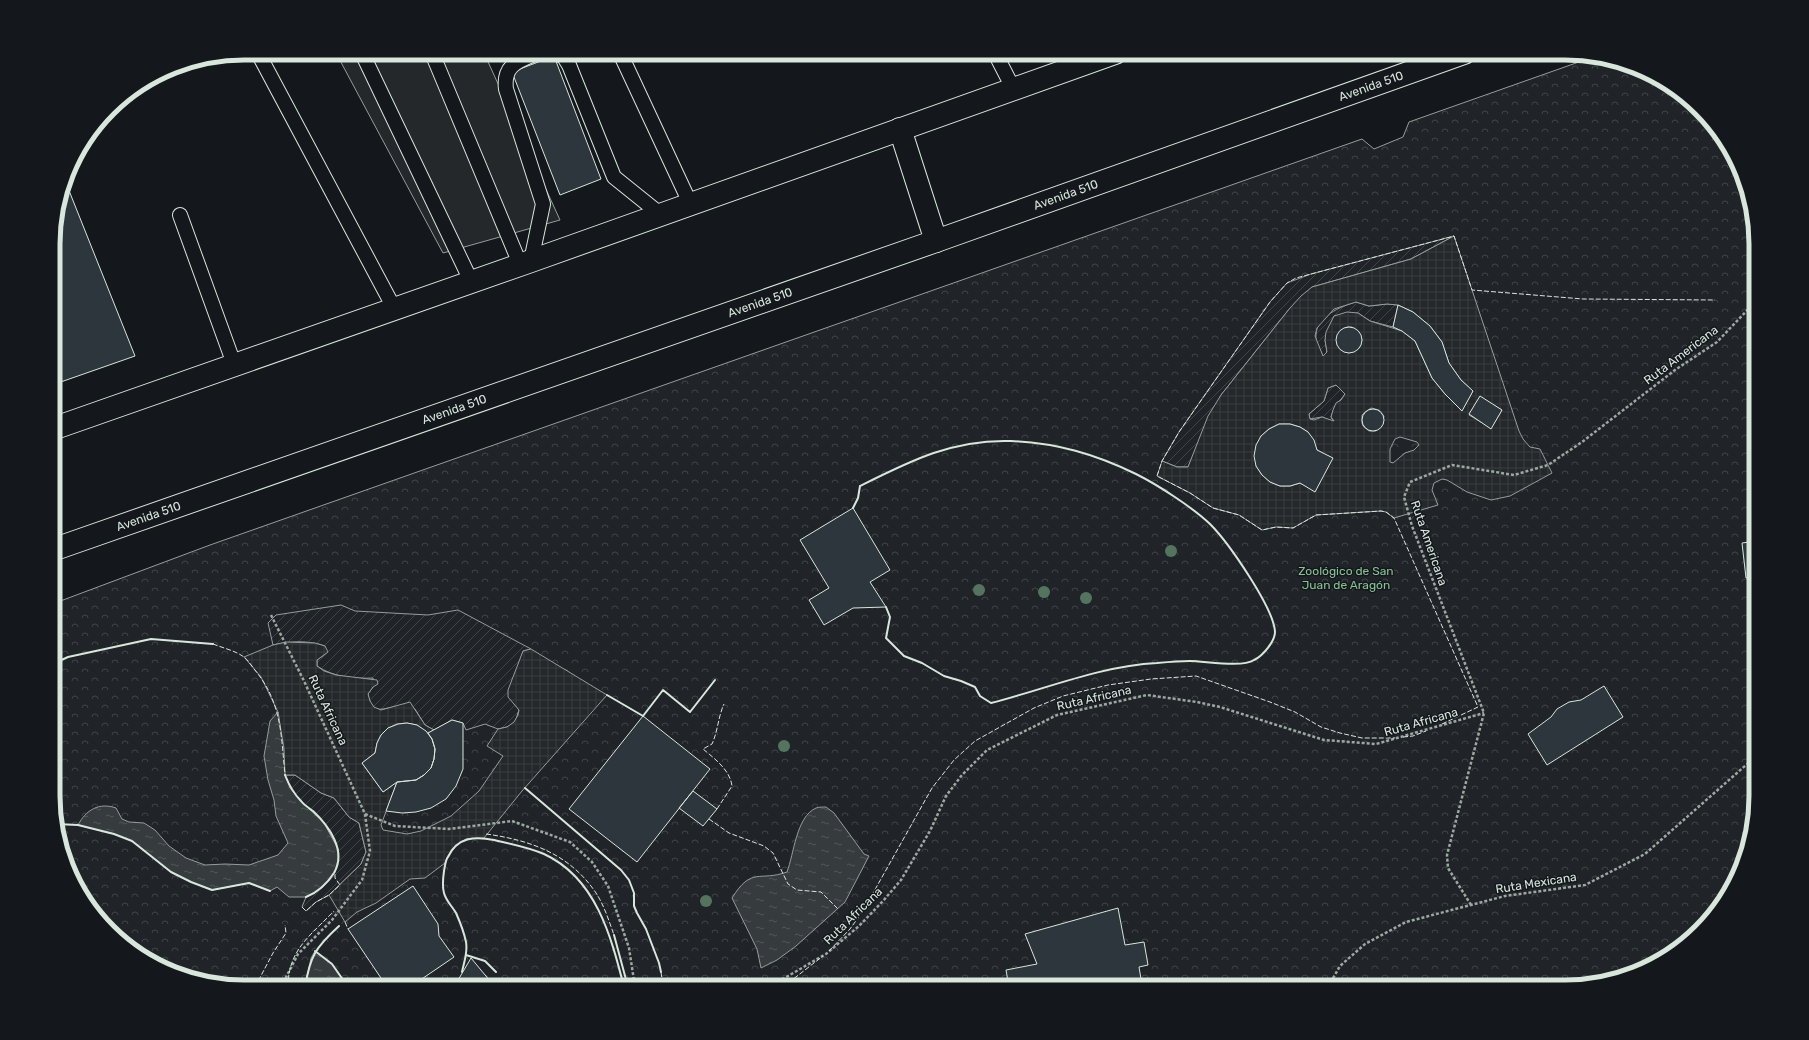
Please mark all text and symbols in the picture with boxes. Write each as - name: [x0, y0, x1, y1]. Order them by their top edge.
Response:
- street label: Avenida 510: [1337, 68, 1405, 104]
- street label: Avenida 510: [1032, 177, 1100, 213]
- street label: Avenida 510: [726, 285, 794, 320]
- street label: Ruta Americana: [1641, 323, 1721, 387]
- street label: Avenida 510: [420, 392, 488, 427]
- street label: Avenida 510: [114, 499, 183, 534]
- street label: Ruta Americana: [1408, 499, 1450, 587]
- park label: Zoológico de San Juan de Aragón: [1298, 564, 1394, 592]
- street label: Ruta Africana: [306, 673, 350, 747]
- street label: Ruta Africana: [1055, 683, 1133, 713]
- street label: Ruta Africana: [1383, 705, 1459, 739]
- street label: Ruta Mexicana: [1494, 870, 1578, 896]
- street label: Ruta Africana: [821, 885, 885, 947]

